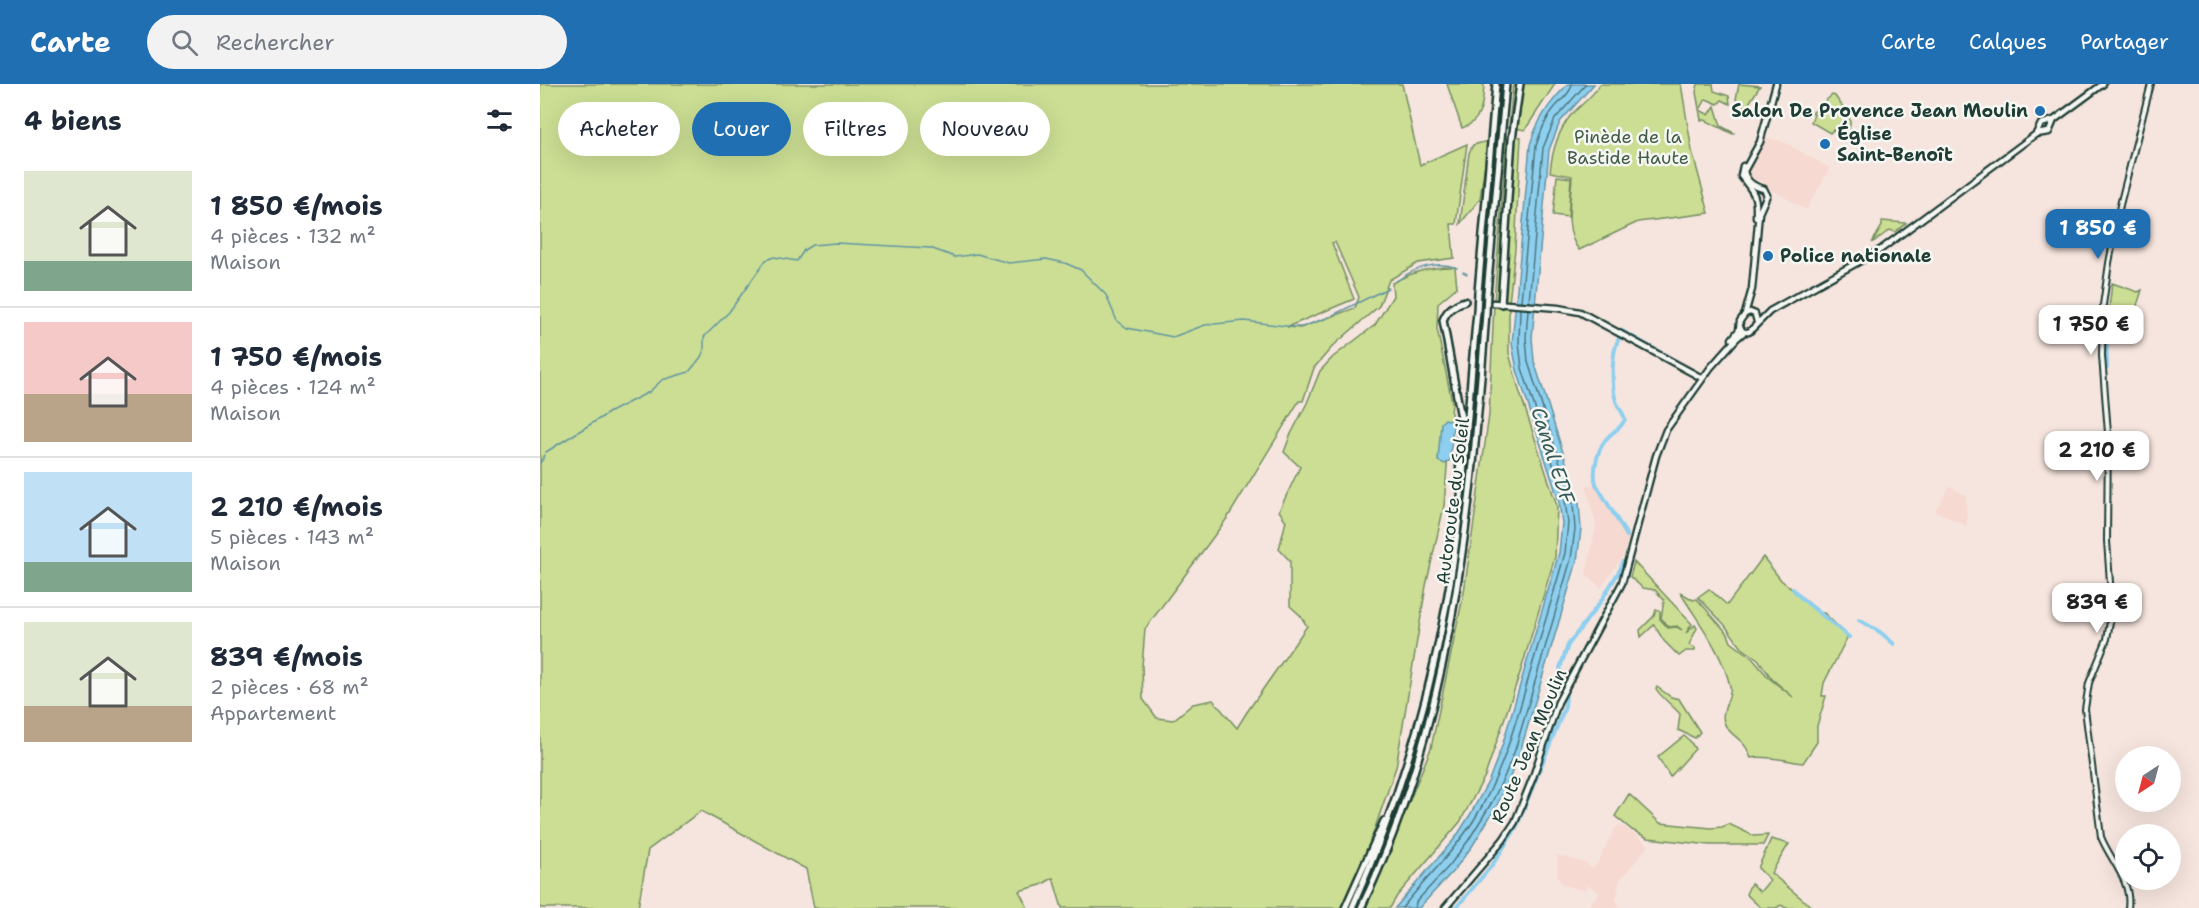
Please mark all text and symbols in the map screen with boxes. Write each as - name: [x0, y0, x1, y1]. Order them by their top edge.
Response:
- search box: [147, 15, 567, 69]
- text: Carte: [30, 23, 111, 61]
- icon: search: [168, 26, 201, 59]
- text: Rechercher: [216, 28, 335, 57]
- text: Carte: [1881, 28, 1936, 56]
- text: Calques: [1969, 28, 2047, 56]
- text: Partager: [2080, 28, 2169, 56]
- place label: Salon De Provence Jean Moulin: [1731, 99, 2028, 123]
- chip: Acheter: [558, 102, 680, 156]
- chip: Louer: [692, 102, 791, 156]
- chip: Filtres: [803, 102, 908, 156]
- chip: Nouveau: [920, 102, 1050, 156]
- text: 4 biens: [24, 103, 122, 138]
- icon: filters: [483, 104, 516, 137]
- marker: Salon De Provence Jean Moulin: [2033, 104, 2047, 118]
- place label: Église Saint-Benoît: [1837, 120, 1953, 167]
- park label: Pinède de la Bastide Haute: [1567, 125, 1689, 170]
- marker: Église Saint-Benoît: [1818, 137, 1832, 151]
- text: 1 850 €/mois: [210, 188, 383, 223]
- icon: home: [72, 195, 144, 267]
- pin: 1 850 €: [2043, 209, 2153, 260]
- text: 1 850 €: [2059, 215, 2137, 241]
- text: 4 pièces · 132 m²: [210, 223, 376, 249]
- place label: Police nationale: [1780, 244, 1932, 268]
- text: Maison: [210, 249, 281, 275]
- marker: Police nationale: [1761, 249, 1775, 263]
- pin: 1 750 €: [2036, 305, 2146, 356]
- text: 1 750 €: [2053, 311, 2129, 337]
- text: 1 750 €/mois: [210, 339, 382, 374]
- icon: home: [72, 346, 144, 418]
- text: 4 pièces · 124 m²: [210, 374, 376, 400]
- text: Maison: [210, 400, 281, 426]
- water label: Canal EDF: [1525, 404, 1581, 508]
- street label: Autoroute du Soleil: [1431, 416, 1475, 586]
- pin: 2 210 €: [2042, 431, 2152, 482]
- text: 2 210 €: [2058, 437, 2136, 463]
- text: 2 210 €/mois: [210, 489, 383, 524]
- icon: home: [72, 496, 144, 568]
- text: 5 pièces · 143 m²: [210, 524, 374, 550]
- text: Maison: [210, 550, 281, 576]
- pin: 839 €: [2055, 583, 2139, 634]
- text: 839 €: [2066, 589, 2128, 615]
- text: 839 €/mois: [210, 639, 363, 674]
- icon: home: [72, 646, 144, 718]
- street label: Route Jean Moulin: [1486, 665, 1572, 827]
- text: 2 pièces · 68 m²: [210, 674, 369, 700]
- text: Appartement: [210, 700, 336, 726]
- north arrow: [2115, 746, 2181, 812]
- map controls: [2115, 746, 2181, 890]
- button: locate: [2115, 824, 2181, 890]

